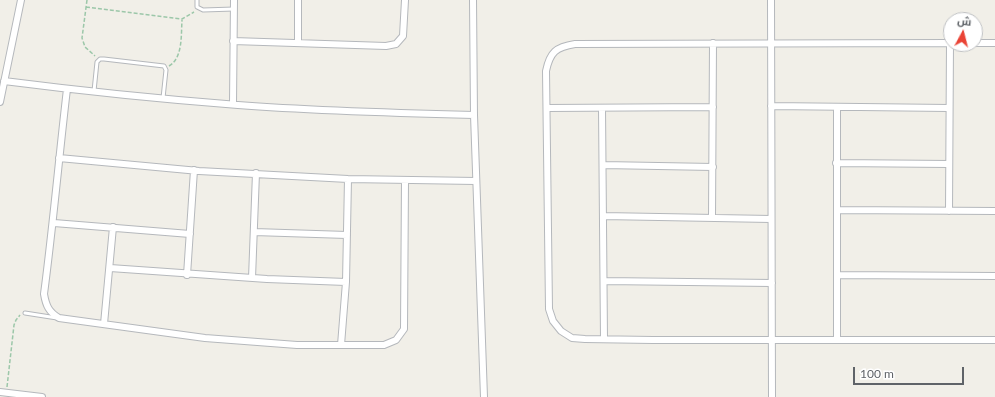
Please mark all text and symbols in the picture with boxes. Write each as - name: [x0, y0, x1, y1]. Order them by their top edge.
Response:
- north arrow: [943, 12, 983, 52]
- text: ش: [957, 13, 972, 28]
- scale bar: [855, 359, 966, 385]
- text: 100 m: [860, 366, 894, 381]

